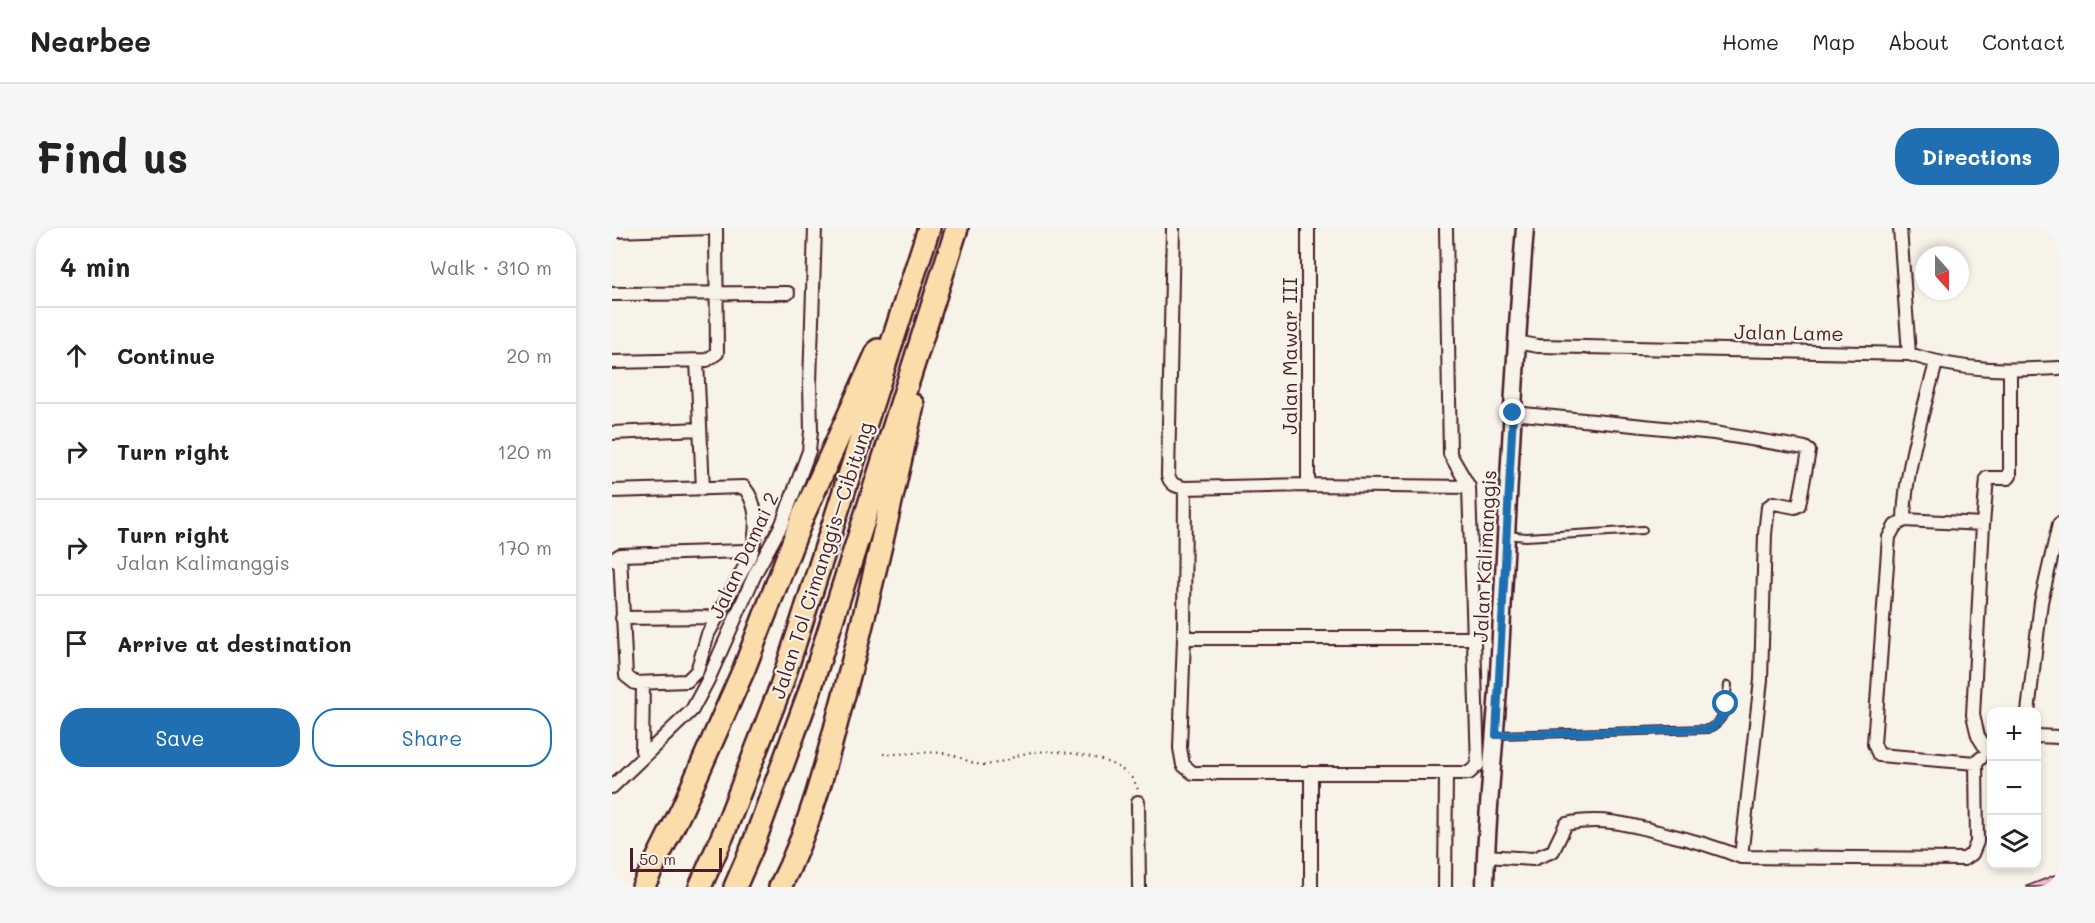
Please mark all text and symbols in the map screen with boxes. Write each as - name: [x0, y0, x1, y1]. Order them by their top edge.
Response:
- text: Nearbee: [30, 23, 151, 59]
- text: Home: [1722, 28, 1779, 55]
- text: Map: [1812, 28, 1855, 55]
- text: About: [1888, 28, 1949, 55]
- text: Contact: [1982, 28, 2065, 55]
- button: Directions: [1895, 128, 2059, 185]
- text: Find us: [36, 129, 188, 184]
- north arrow: [1915, 246, 1969, 300]
- text: 4 min: [60, 250, 130, 284]
- text: Walk · 310 m: [429, 254, 552, 280]
- street label: Jalan Mawar III: [1276, 277, 1302, 435]
- street label: Jalan Lame: [1734, 318, 1844, 346]
- icon: ahead: [60, 339, 93, 372]
- text: Continue: [117, 341, 215, 370]
- text: 20 m: [506, 342, 552, 368]
- route end: [1499, 399, 1525, 425]
- street label: Jalan Tol Cimanggis–Cibitung: [764, 418, 878, 702]
- icon: right: [60, 435, 93, 468]
- text: Turn right: [117, 437, 229, 466]
- text: 120 m: [497, 438, 552, 464]
- street label: Jalan Kalimanggis: [1466, 469, 1502, 643]
- street label: Jalan Damai 2: [702, 488, 784, 622]
- text: Turn right: [117, 520, 229, 549]
- icon: right: [60, 531, 93, 564]
- text: 170 m: [497, 534, 552, 560]
- text: Jalan Kalimanggis: [117, 549, 290, 575]
- icon: arrive: [60, 627, 93, 660]
- text: Arrive at destination: [117, 629, 352, 658]
- route start: [1712, 690, 1738, 716]
- map controls: [1987, 707, 2041, 869]
- button: +: [1987, 707, 2041, 761]
- button: Save: [60, 708, 300, 767]
- button: Share: [312, 708, 552, 767]
- button: −: [1987, 761, 2041, 815]
- button: layers: [1987, 815, 2041, 869]
- scale bar: [630, 845, 722, 872]
- text: 50 m: [639, 848, 676, 869]

